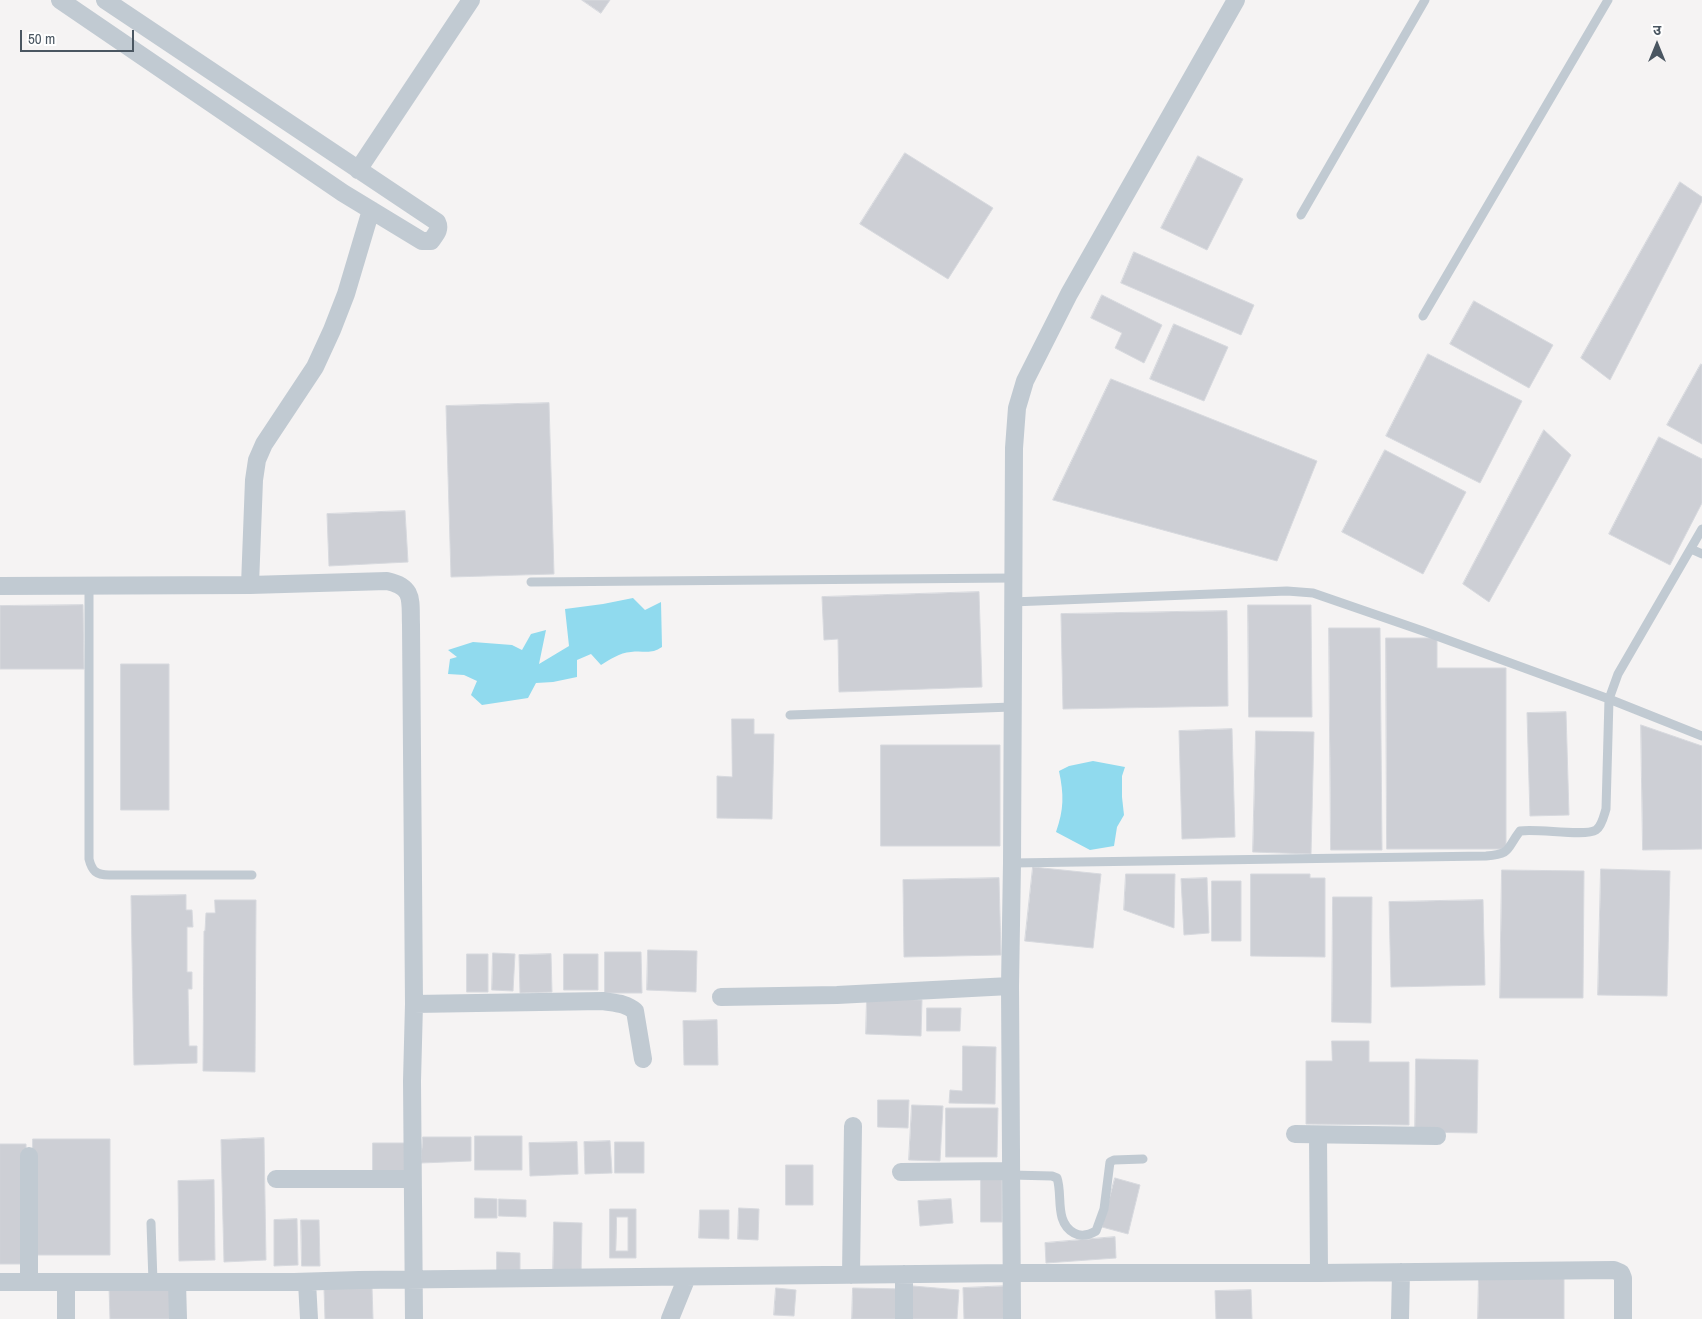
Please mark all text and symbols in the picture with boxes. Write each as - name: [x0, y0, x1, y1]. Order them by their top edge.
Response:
- scale bar: [22, 20, 136, 52]
- north arrow: [1632, 20, 1682, 70]
- text: उ: [1653, 21, 1661, 39]
- text: 50 m: [28, 28, 55, 49]

